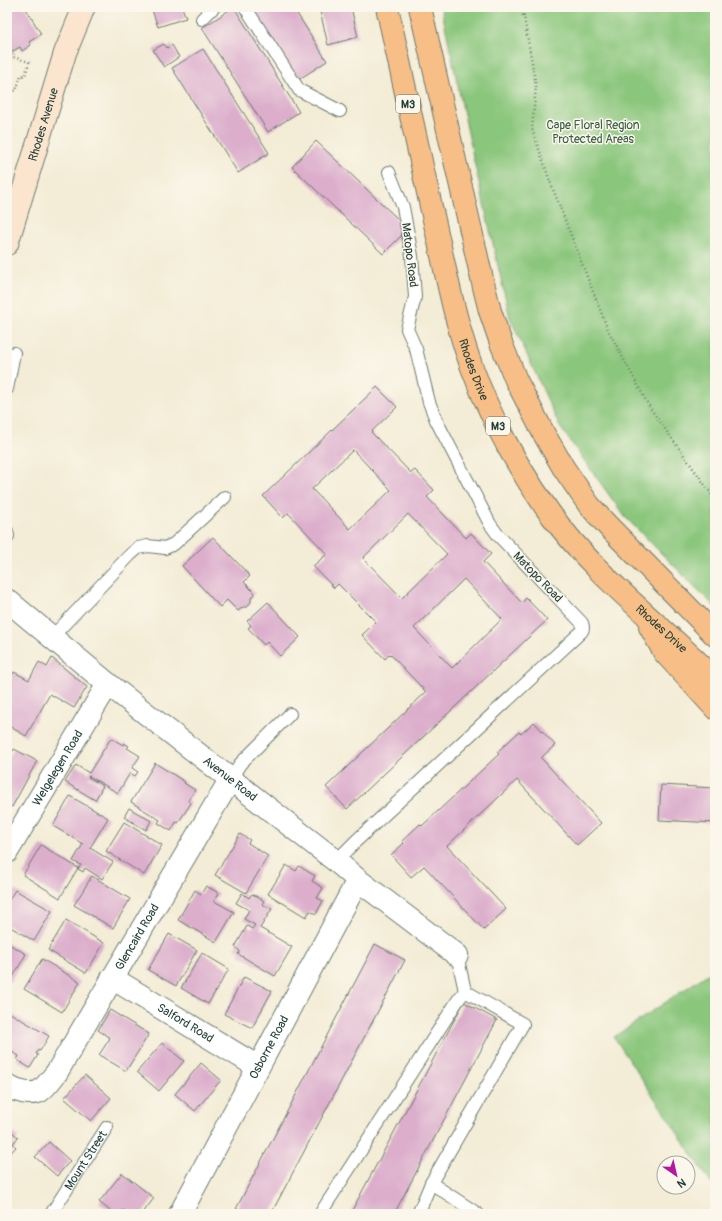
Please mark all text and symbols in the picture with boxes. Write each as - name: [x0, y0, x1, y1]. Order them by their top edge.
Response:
- street label: Rhodes Avenue: [26, 86, 62, 163]
- road number: M3: [396, 95, 420, 113]
- park label: Cape Floral Region Protected Areas: [546, 118, 640, 147]
- street label: Matopo Road: [398, 222, 421, 288]
- street label: Rhodes Drive: [455, 337, 491, 403]
- road number: M3: [486, 417, 510, 435]
- street label: Matopo Road: [510, 549, 566, 606]
- street label: Rhodes Drive: [632, 602, 690, 656]
- street label: Welgelegen Road: [29, 728, 87, 809]
- street label: Avenue Road: [200, 754, 260, 805]
- street label: Glencaird Road: [112, 901, 163, 973]
- street label: Salford Road: [154, 1000, 216, 1046]
- street label: Osborne Road: [246, 1013, 292, 1082]
- street label: Mount Street: [61, 1128, 111, 1193]
- north arrow: [656, 1155, 696, 1195]
- text: N: [674, 1175, 688, 1191]

